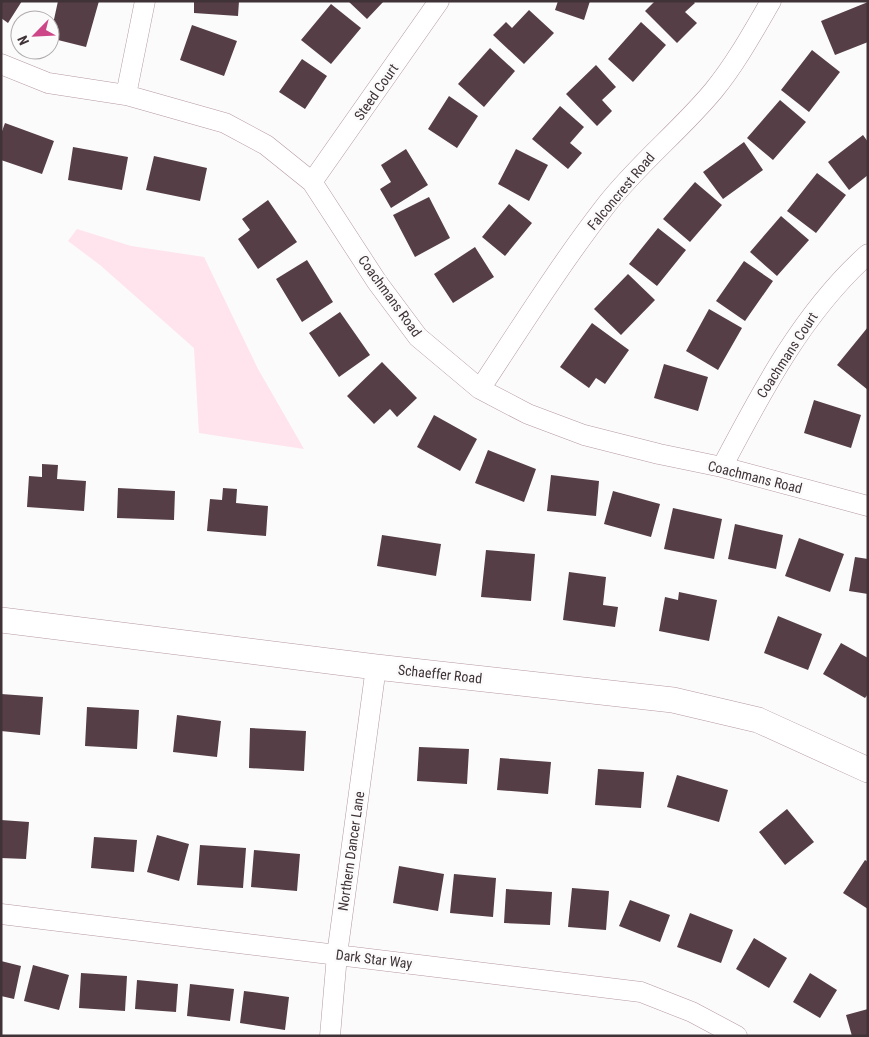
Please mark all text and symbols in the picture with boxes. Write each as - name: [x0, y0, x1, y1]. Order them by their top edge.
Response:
- north arrow: [10, 10, 60, 60]
- text: N: [14, 33, 32, 47]
- street label: Steed Court: [351, 61, 401, 123]
- street label: Falconcrest Road: [584, 149, 658, 233]
- street label: Coachmans Road: [355, 252, 425, 340]
- street label: Coachmans Court: [753, 309, 821, 401]
- street label: Coachmans Road: [706, 458, 804, 496]
- street label: Schaeffer Road: [397, 662, 483, 686]
- street label: Northern Dancer Lane: [335, 790, 367, 912]
- street label: Dark Star Way: [335, 946, 413, 972]

